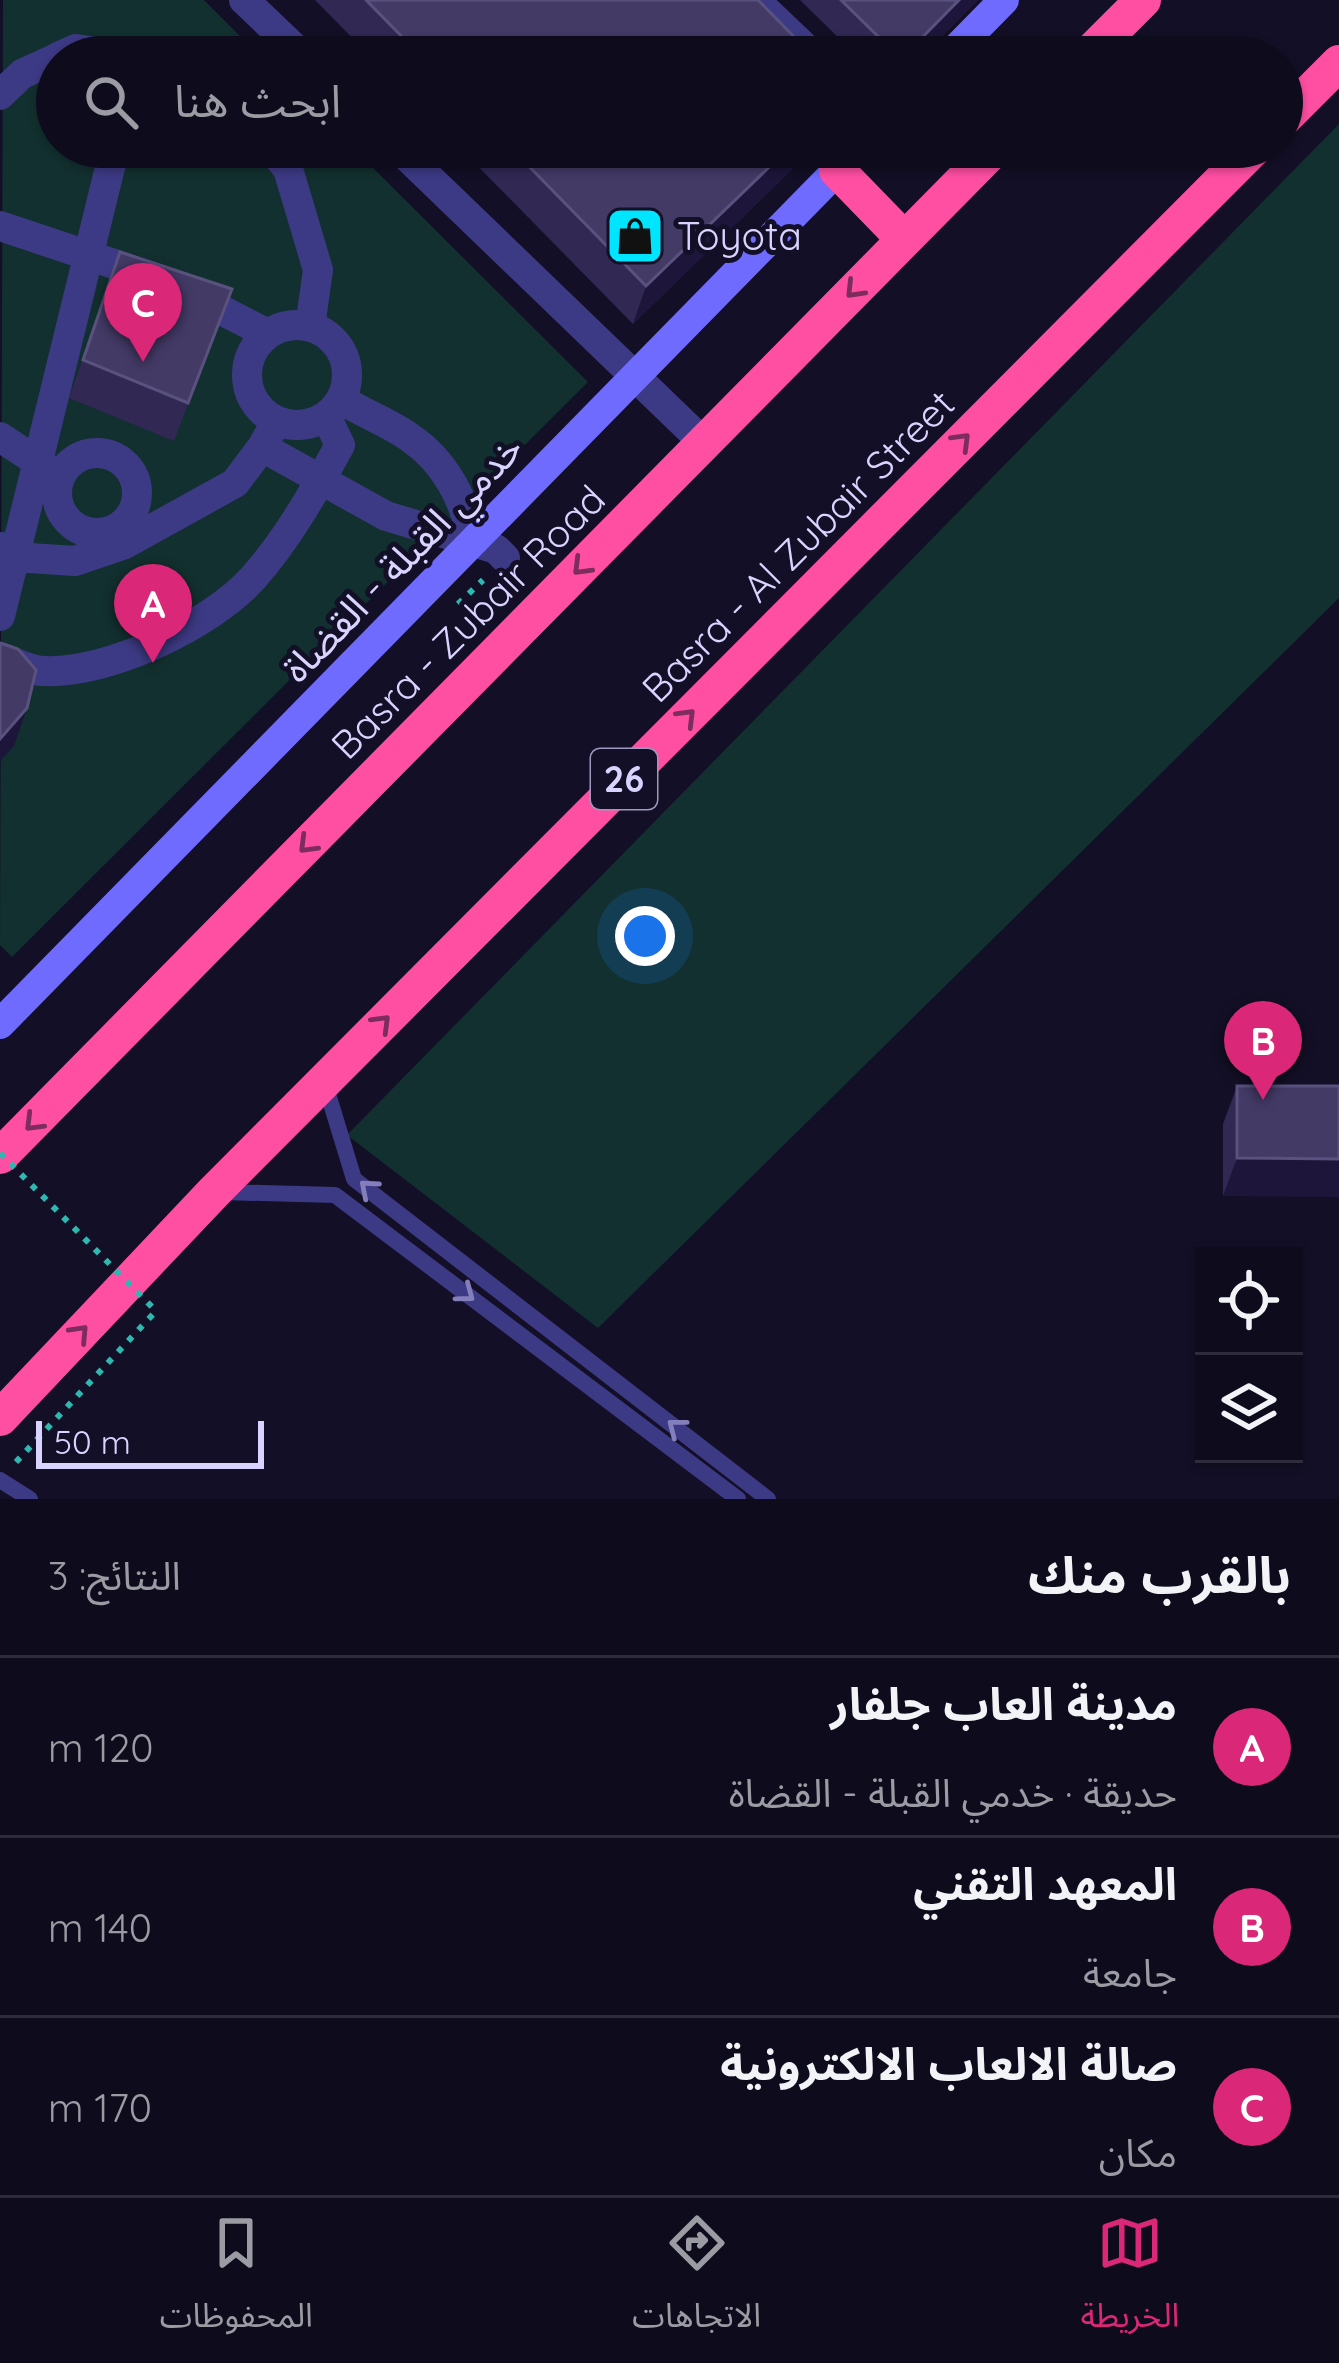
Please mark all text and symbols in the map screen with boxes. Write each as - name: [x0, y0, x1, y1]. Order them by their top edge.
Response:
- search box: [36, 36, 1303, 168]
- icon: search: [78, 69, 144, 135]
- text: ابحث هنا: [174, 72, 341, 128]
- shop icon: Toyota: [604, 205, 666, 267]
- place label: Toyota: [677, 211, 802, 260]
- pin: C: [104, 263, 182, 362]
- one-way arrow: [847, 276, 869, 298]
- street label: Basra - Al Zubair Street: [631, 379, 964, 712]
- street label: خدمي القبلة - القضاة: [271, 423, 537, 696]
- one-way arrow: [948, 433, 970, 455]
- street label: Basra - Zubair Road: [321, 475, 615, 769]
- one-way arrow: [573, 553, 595, 575]
- pin: A: [114, 564, 192, 663]
- one-way arrow: [672, 709, 694, 731]
- road number: 26: [591, 749, 657, 809]
- one-way arrow: [299, 831, 321, 853]
- your location: [615, 906, 675, 966]
- pin: B: [1224, 1001, 1302, 1100]
- one-way arrow: [367, 1015, 389, 1037]
- one-way arrow: [25, 1108, 47, 1130]
- one-way arrow: [360, 1181, 382, 1203]
- map controls: [1195, 1247, 1303, 1463]
- button: locate: [1195, 1247, 1303, 1355]
- one-way arrow: [453, 1279, 474, 1301]
- one-way arrow: [66, 1325, 88, 1346]
- button: layers: [1195, 1355, 1303, 1463]
- scale bar: [36, 1415, 264, 1468]
- one-way arrow: [667, 1420, 689, 1442]
- text: 50 m: [54, 1421, 131, 1462]
- text: بالقرب منك: [1028, 1542, 1291, 1606]
- text: النتائج: 3: [48, 1551, 181, 1600]
- text: مدينة العاب جلفار: [830, 1675, 1177, 1731]
- text: 120 m: [48, 1723, 153, 1772]
- text: A: [1240, 1723, 1264, 1772]
- text: حديقة · خدمي القبلة - القضاة: [729, 1768, 1177, 1817]
- text: المعهد التقني: [913, 1855, 1177, 1911]
- text: 140 m: [48, 1903, 152, 1952]
- text: B: [1239, 1903, 1265, 1952]
- text: جامعة: [1083, 1948, 1177, 1997]
- text: صالة الالعاب الالكترونية: [720, 2035, 1177, 2091]
- text: 170 m: [48, 2083, 152, 2132]
- text: C: [1240, 2083, 1264, 2132]
- text: مكان: [1099, 2128, 1177, 2177]
- tab: المحفوظات: [160, 2210, 313, 2351]
- tab: الاتجاهات: [632, 2210, 761, 2351]
- tab: الخريطة: [1080, 2210, 1179, 2351]

